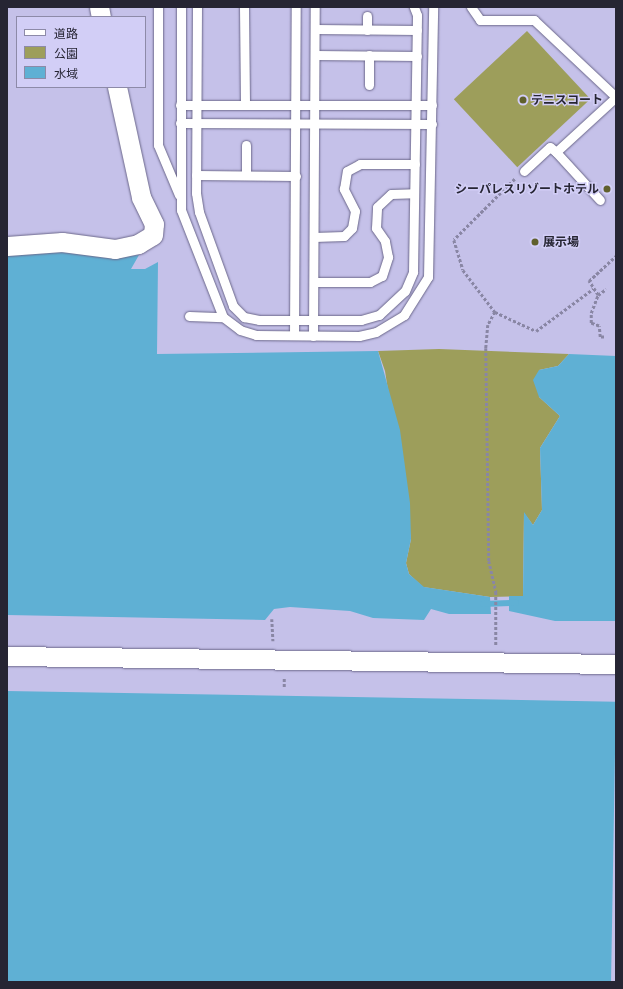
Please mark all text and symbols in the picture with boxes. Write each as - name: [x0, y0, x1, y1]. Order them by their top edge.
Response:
- legend: [16, 16, 146, 88]
- text: 道路: [54, 26, 78, 40]
- text: 公園: [54, 46, 78, 60]
- text: 水域: [54, 66, 78, 80]
- place label: テニスコート: [531, 93, 603, 107]
- marker: テニスコート: [518, 95, 528, 105]
- place label: シーパレスリゾートホテル: [455, 182, 599, 196]
- marker: シーパレスリゾートホテル: [602, 184, 612, 194]
- place label: 展示場: [543, 235, 579, 249]
- marker: 展示場: [530, 237, 540, 247]

